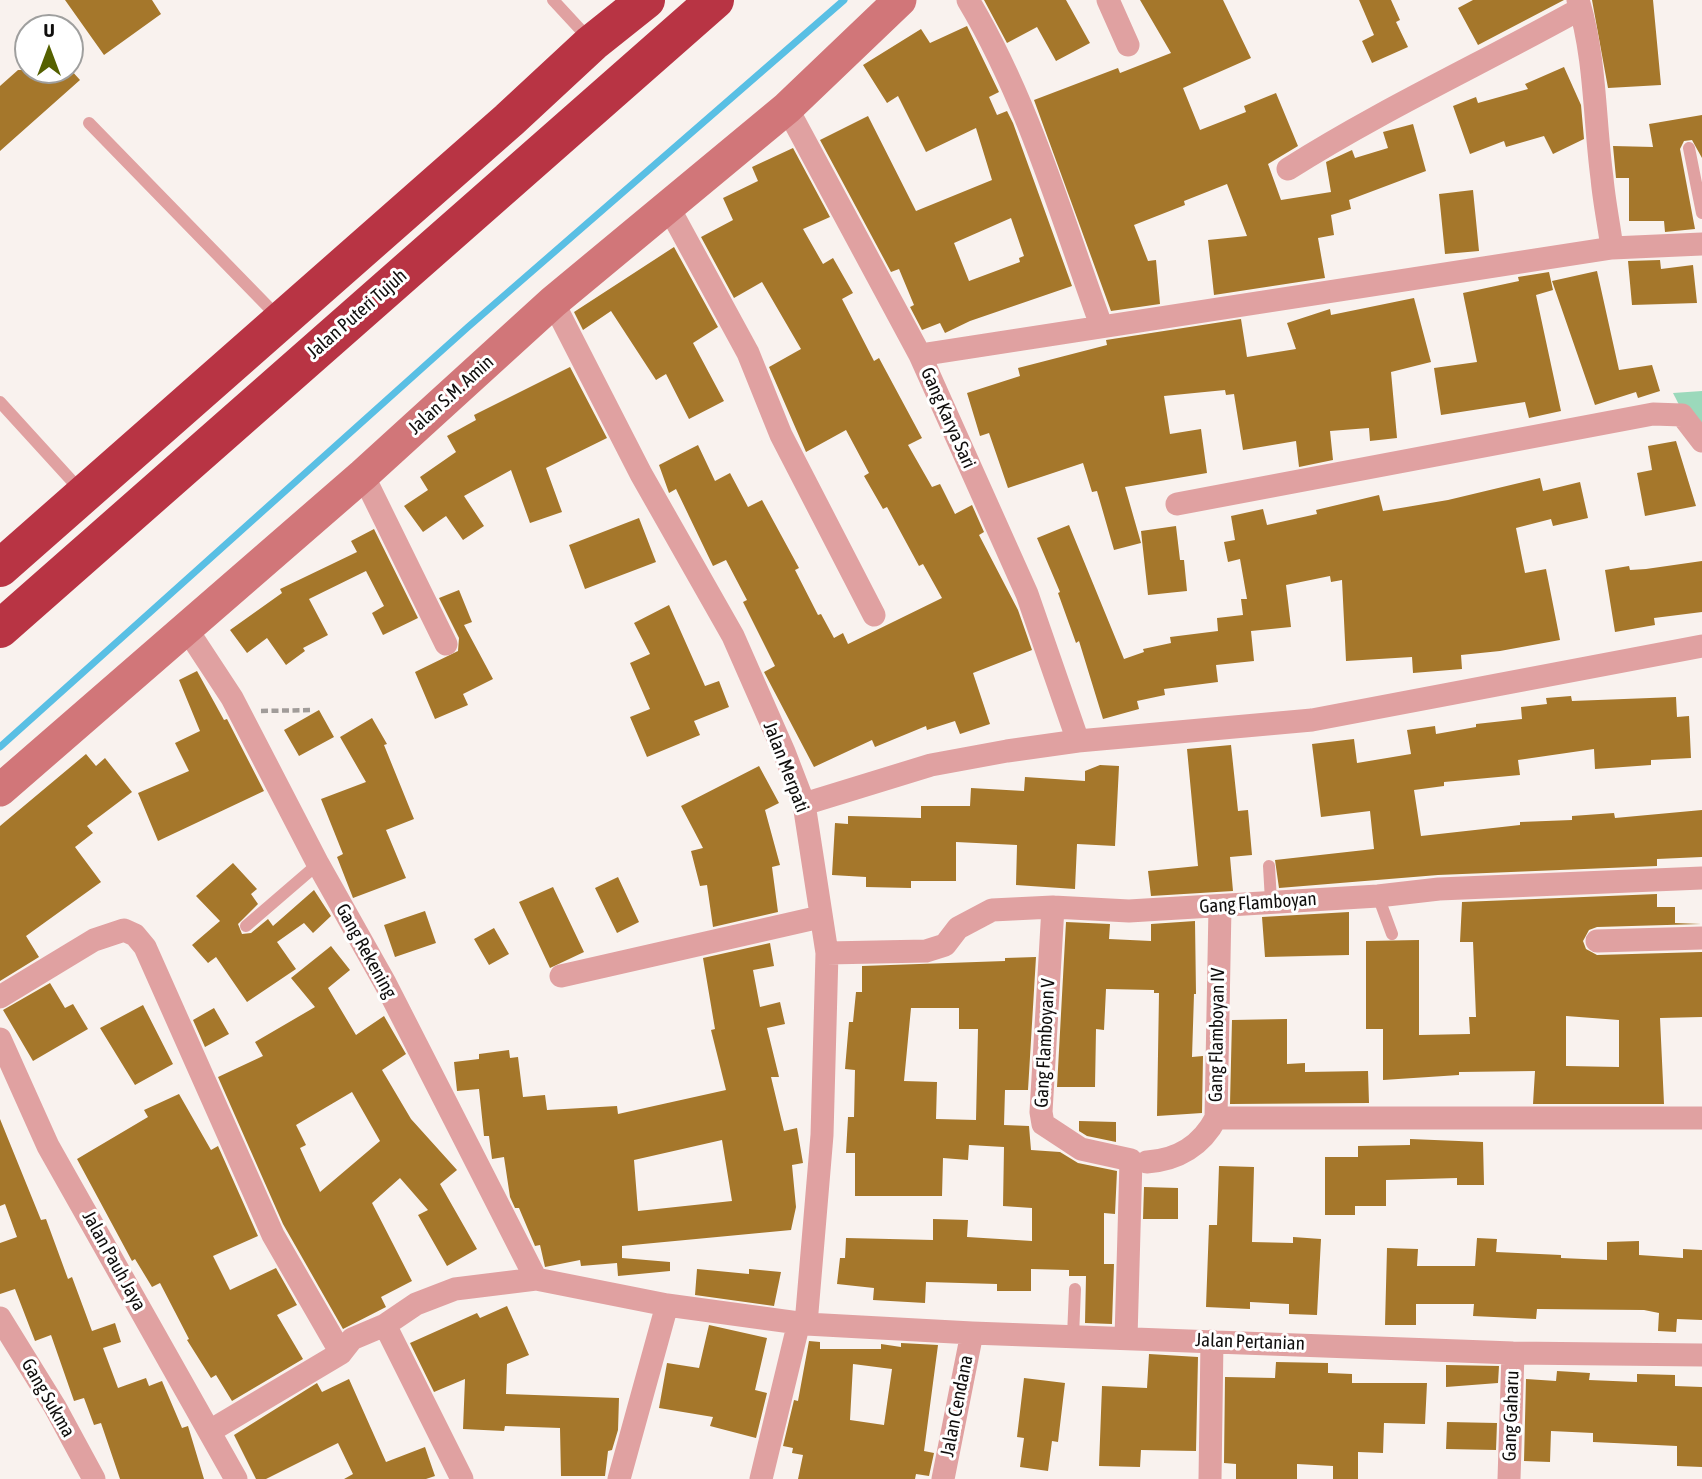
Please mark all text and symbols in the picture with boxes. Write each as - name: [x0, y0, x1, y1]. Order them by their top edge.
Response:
- north arrow: [14, 14, 84, 84]
- text: U: [43, 19, 55, 41]
- street label: Jalan Puteri Tujuh: [302, 264, 412, 364]
- street label: Jalan S.M. Amin: [404, 351, 498, 439]
- street label: Gang Karya Sari: [916, 364, 980, 472]
- street label: Jalan Merpati: [758, 718, 814, 816]
- street label: Gang Flamboyan: [1199, 888, 1317, 918]
- street label: Gang Rekening: [331, 900, 401, 1002]
- street label: Gang Flamboyan IV: [1204, 968, 1230, 1102]
- street label: Gang Flamboyan V: [1030, 978, 1060, 1108]
- street label: Jalan Pauh Jaya: [77, 1207, 151, 1315]
- street label: Jalan Pertanian: [1195, 1329, 1305, 1355]
- street label: Jalan Cendana: [936, 1353, 978, 1459]
- street label: Gang Sukma: [16, 1355, 80, 1441]
- street label: Gang Gaharu: [1498, 1370, 1524, 1462]

